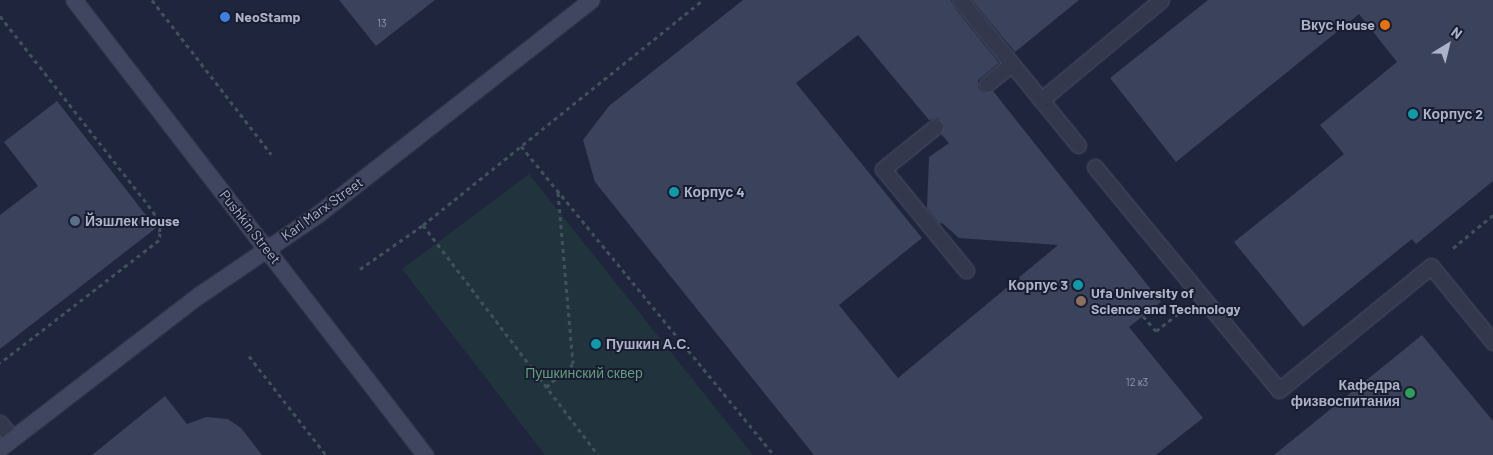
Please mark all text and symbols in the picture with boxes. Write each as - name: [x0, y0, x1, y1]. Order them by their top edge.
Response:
- place label: NeoStamp: [235, 9, 300, 25]
- marker: NeoStamp: [219, 11, 231, 23]
- house number: 13: [377, 16, 387, 30]
- place label: Вкус House: [1301, 17, 1375, 33]
- marker: Вкус House: [1379, 19, 1391, 31]
- north arrow: [1423, 20, 1473, 70]
- text: N: [1448, 23, 1466, 42]
- place label: Корпус 2: [1423, 106, 1483, 122]
- marker: Корпус 2: [1407, 108, 1419, 120]
- street label: Karl Marx Street: [278, 174, 366, 244]
- place label: Корпус 4: [684, 184, 745, 200]
- marker: Корпус 4: [668, 186, 680, 198]
- street label: Pushkin Street: [216, 187, 284, 267]
- place label: Йэшлек House: [85, 213, 180, 229]
- marker: Йэшлек House: [69, 215, 81, 227]
- place label: Корпус 3: [1008, 277, 1068, 293]
- marker: Корпус 3: [1072, 279, 1084, 291]
- place label: Ufa University of Science and Technology: [1091, 285, 1241, 318]
- marker: Ufa University of Science and Technology: [1075, 295, 1087, 307]
- place label: Пушкин А.С.: [606, 336, 690, 352]
- marker: Пушкин А.С.: [590, 338, 602, 350]
- park label: Пушкинский сквер: [525, 365, 643, 381]
- house number: 12 к3: [1126, 375, 1148, 389]
- place label: Кафедра физвоспитания: [1291, 377, 1400, 410]
- marker: Кафедра физвоспитания: [1404, 387, 1416, 399]

